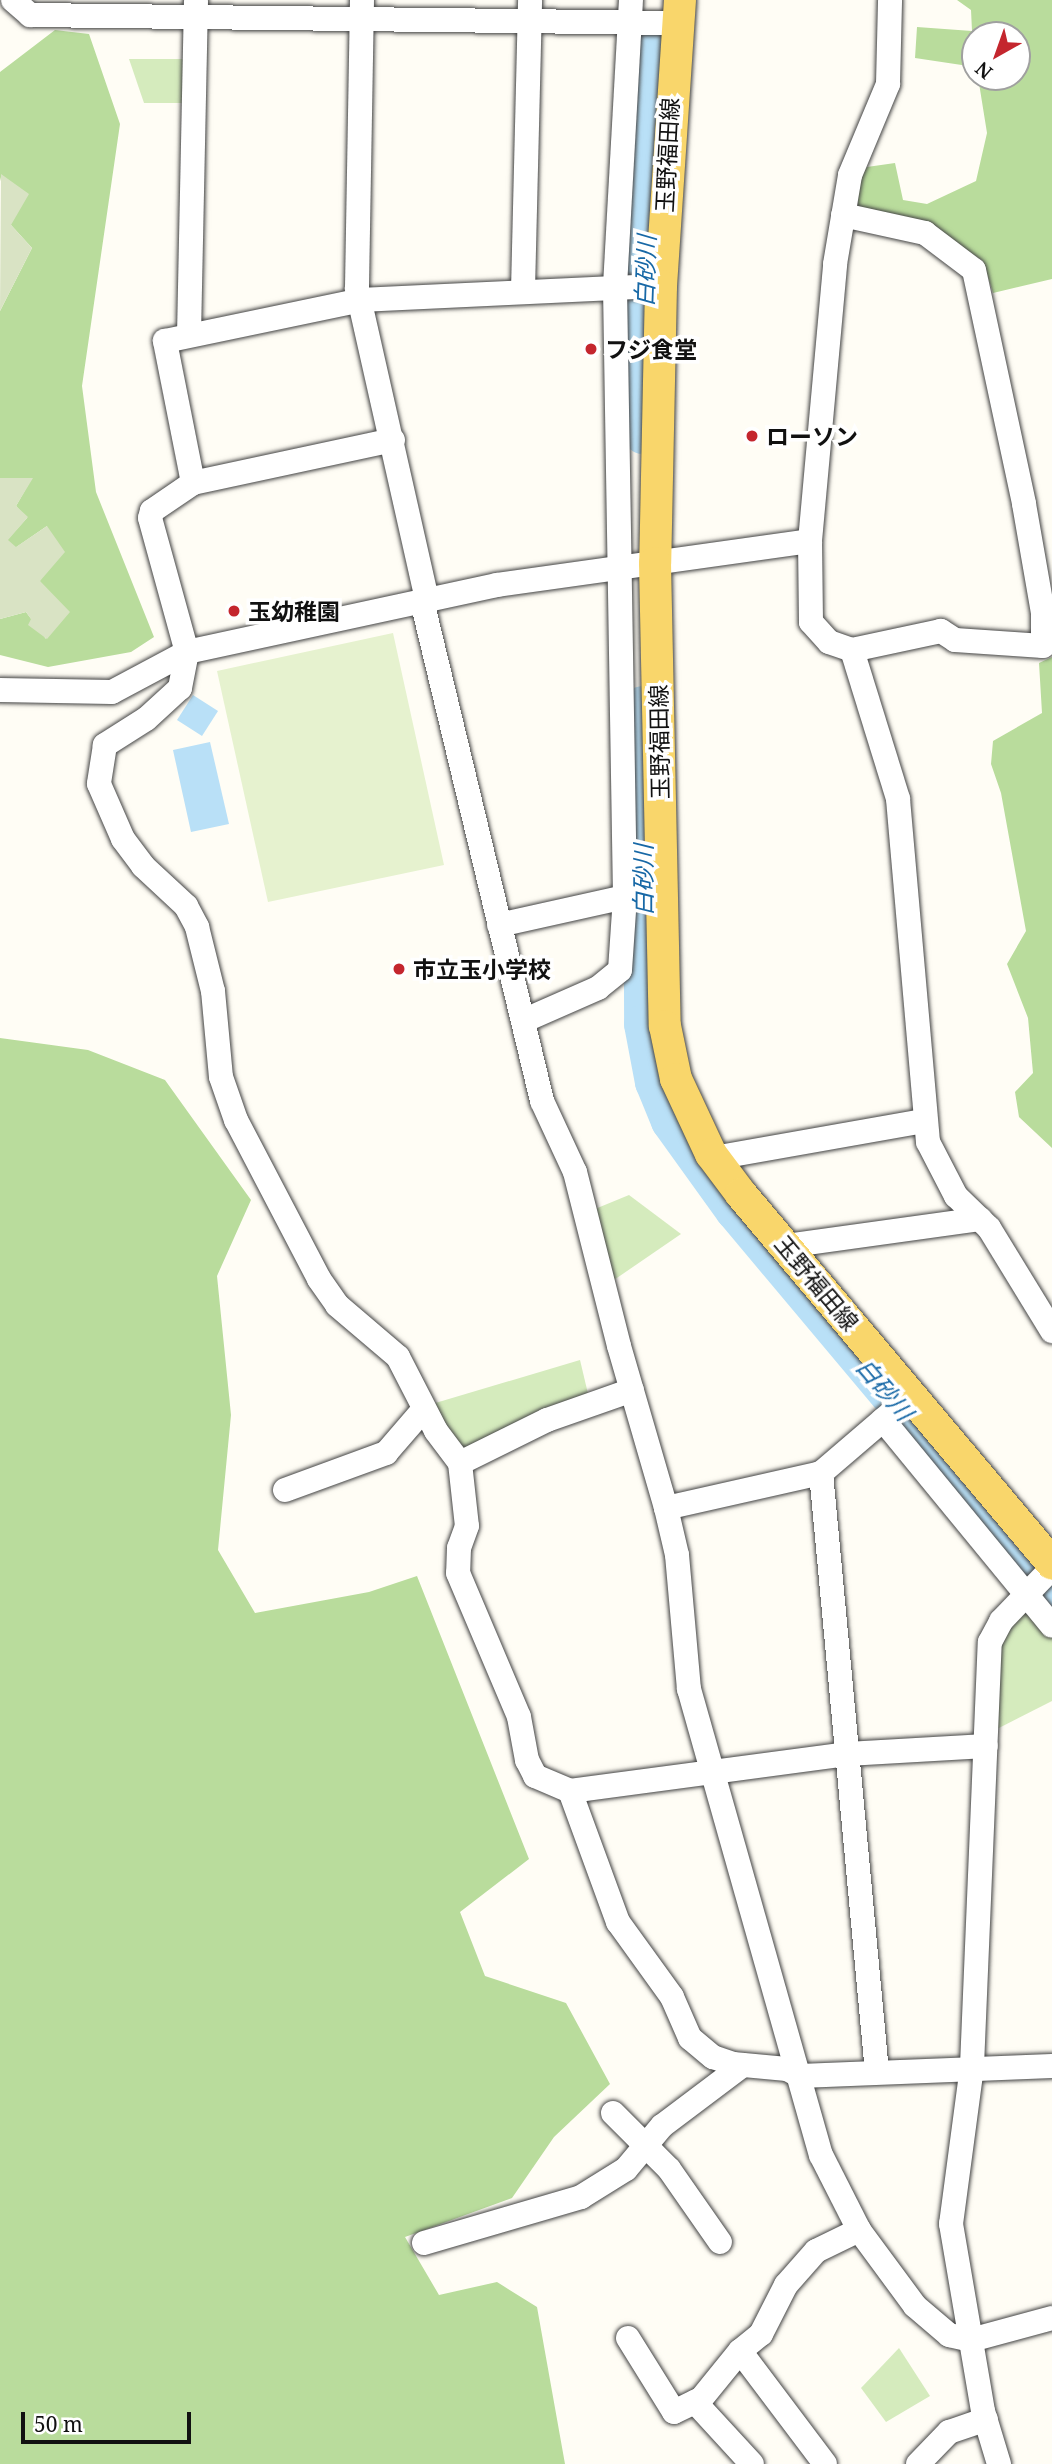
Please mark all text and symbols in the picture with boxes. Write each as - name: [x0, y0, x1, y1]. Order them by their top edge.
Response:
- north arrow: [961, 21, 1031, 91]
- text: N: [970, 56, 998, 85]
- street label: 玉野福田線: [650, 97, 684, 213]
- water label: 白砂川: [629, 235, 661, 307]
- place label: フジ食堂: [605, 335, 697, 363]
- marker: フジ食堂: [583, 341, 599, 357]
- place label: ローソン: [766, 422, 858, 450]
- marker: ローソン: [744, 428, 760, 444]
- place label: 玉幼稚園: [248, 597, 340, 625]
- marker: 玉幼稚園: [226, 603, 242, 619]
- street label: 玉野福田線: [644, 684, 674, 800]
- water label: 白砂川: [629, 844, 657, 916]
- place label: 市立玉小学校: [413, 955, 551, 983]
- marker: 市立玉小学校: [391, 961, 407, 977]
- street label: 玉野福田線: [769, 1230, 865, 1336]
- water label: 白砂川: [851, 1352, 919, 1426]
- scale bar: [24, 2398, 194, 2442]
- text: 50 m: [34, 2410, 83, 2438]

